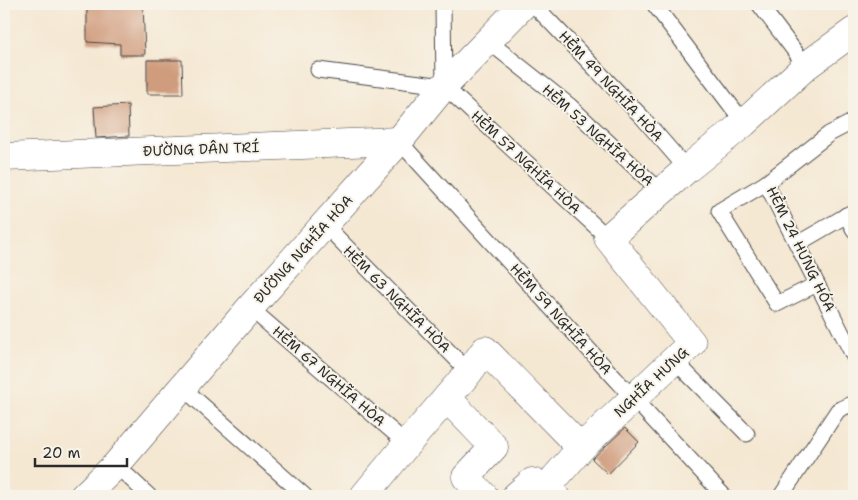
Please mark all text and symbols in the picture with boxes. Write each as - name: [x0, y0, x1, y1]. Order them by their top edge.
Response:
- street label: HẺM 49 NGHĨA HÒA: [555, 26, 668, 145]
- street label: HẺM 53 NGHĨA HÒA: [539, 80, 658, 190]
- street label: HẺM 57 NGHĨA HÒA: [467, 106, 585, 217]
- street label: ĐƯỜNG DÂN TRÍ: [142, 138, 260, 160]
- street label: HẺM 24 HƯNG HÓA: [763, 183, 839, 315]
- street label: ĐƯỜNG NGHĨA HÒA: [249, 190, 357, 307]
- street label: HẺM 63 NGHĨA HÒA: [340, 241, 455, 356]
- street label: HẺM 59 NGHĨA HÒA: [506, 259, 616, 378]
- street label: HẺM 67 NGHĨA HÒA: [269, 321, 390, 430]
- street label: NGHĨA HƯNG: [609, 342, 692, 421]
- scale bar: [35, 435, 128, 467]
- text: 20 m: [42, 443, 81, 463]

